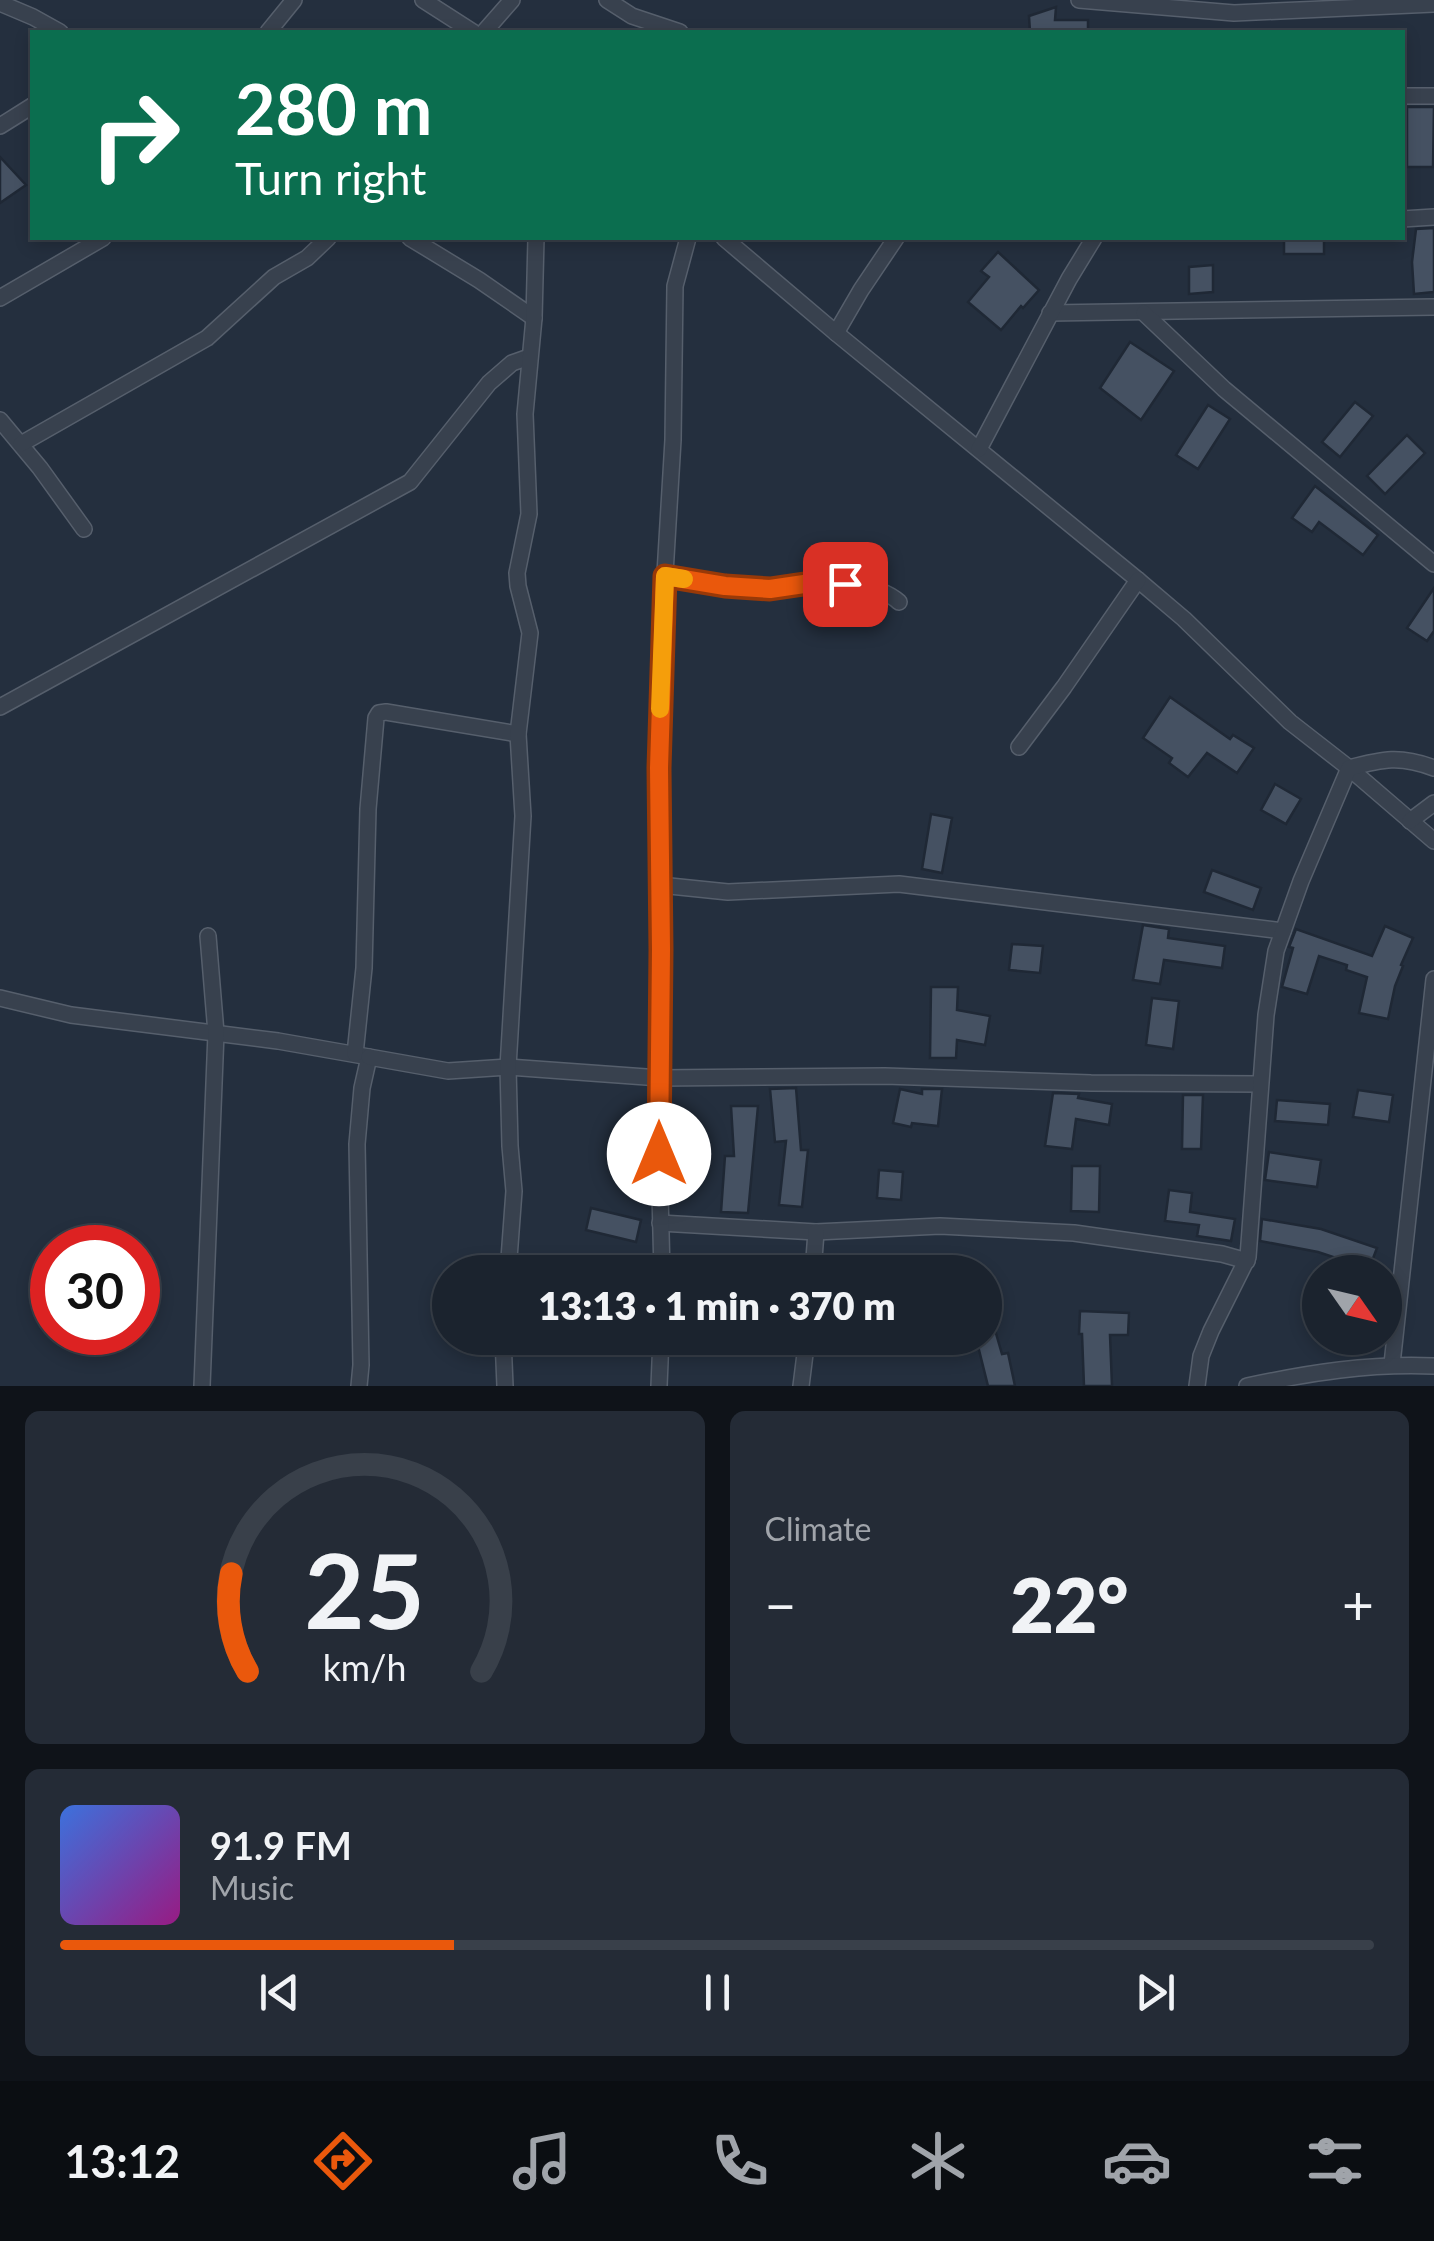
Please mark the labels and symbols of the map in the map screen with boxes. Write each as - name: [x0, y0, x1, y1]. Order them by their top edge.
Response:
- pin: [803, 542, 888, 627]
- position arrow: [607, 1102, 711, 1206]
- speed limit sign: 30: [30, 1225, 160, 1355]
- north arrow: [1302, 1255, 1402, 1355]

